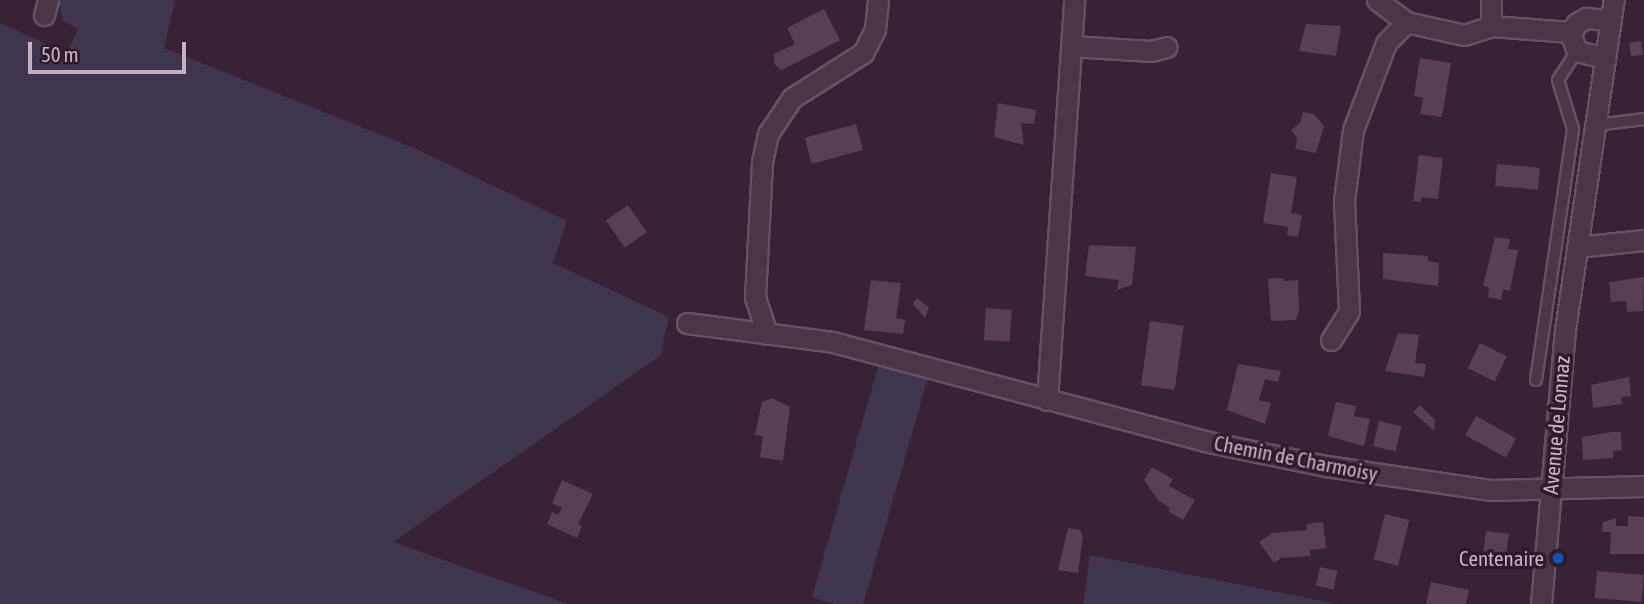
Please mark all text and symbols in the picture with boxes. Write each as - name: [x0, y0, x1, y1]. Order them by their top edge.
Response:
- scale bar: [32, 28, 189, 72]
- text: 50 m: [41, 42, 79, 66]
- street label: Avenue de Lonnaz: [1537, 355, 1575, 495]
- street label: Chemin de Charmoisy: [1212, 430, 1380, 486]
- place label: Centenaire: [1459, 545, 1544, 571]
- marker: Centenaire: [1550, 550, 1566, 566]

